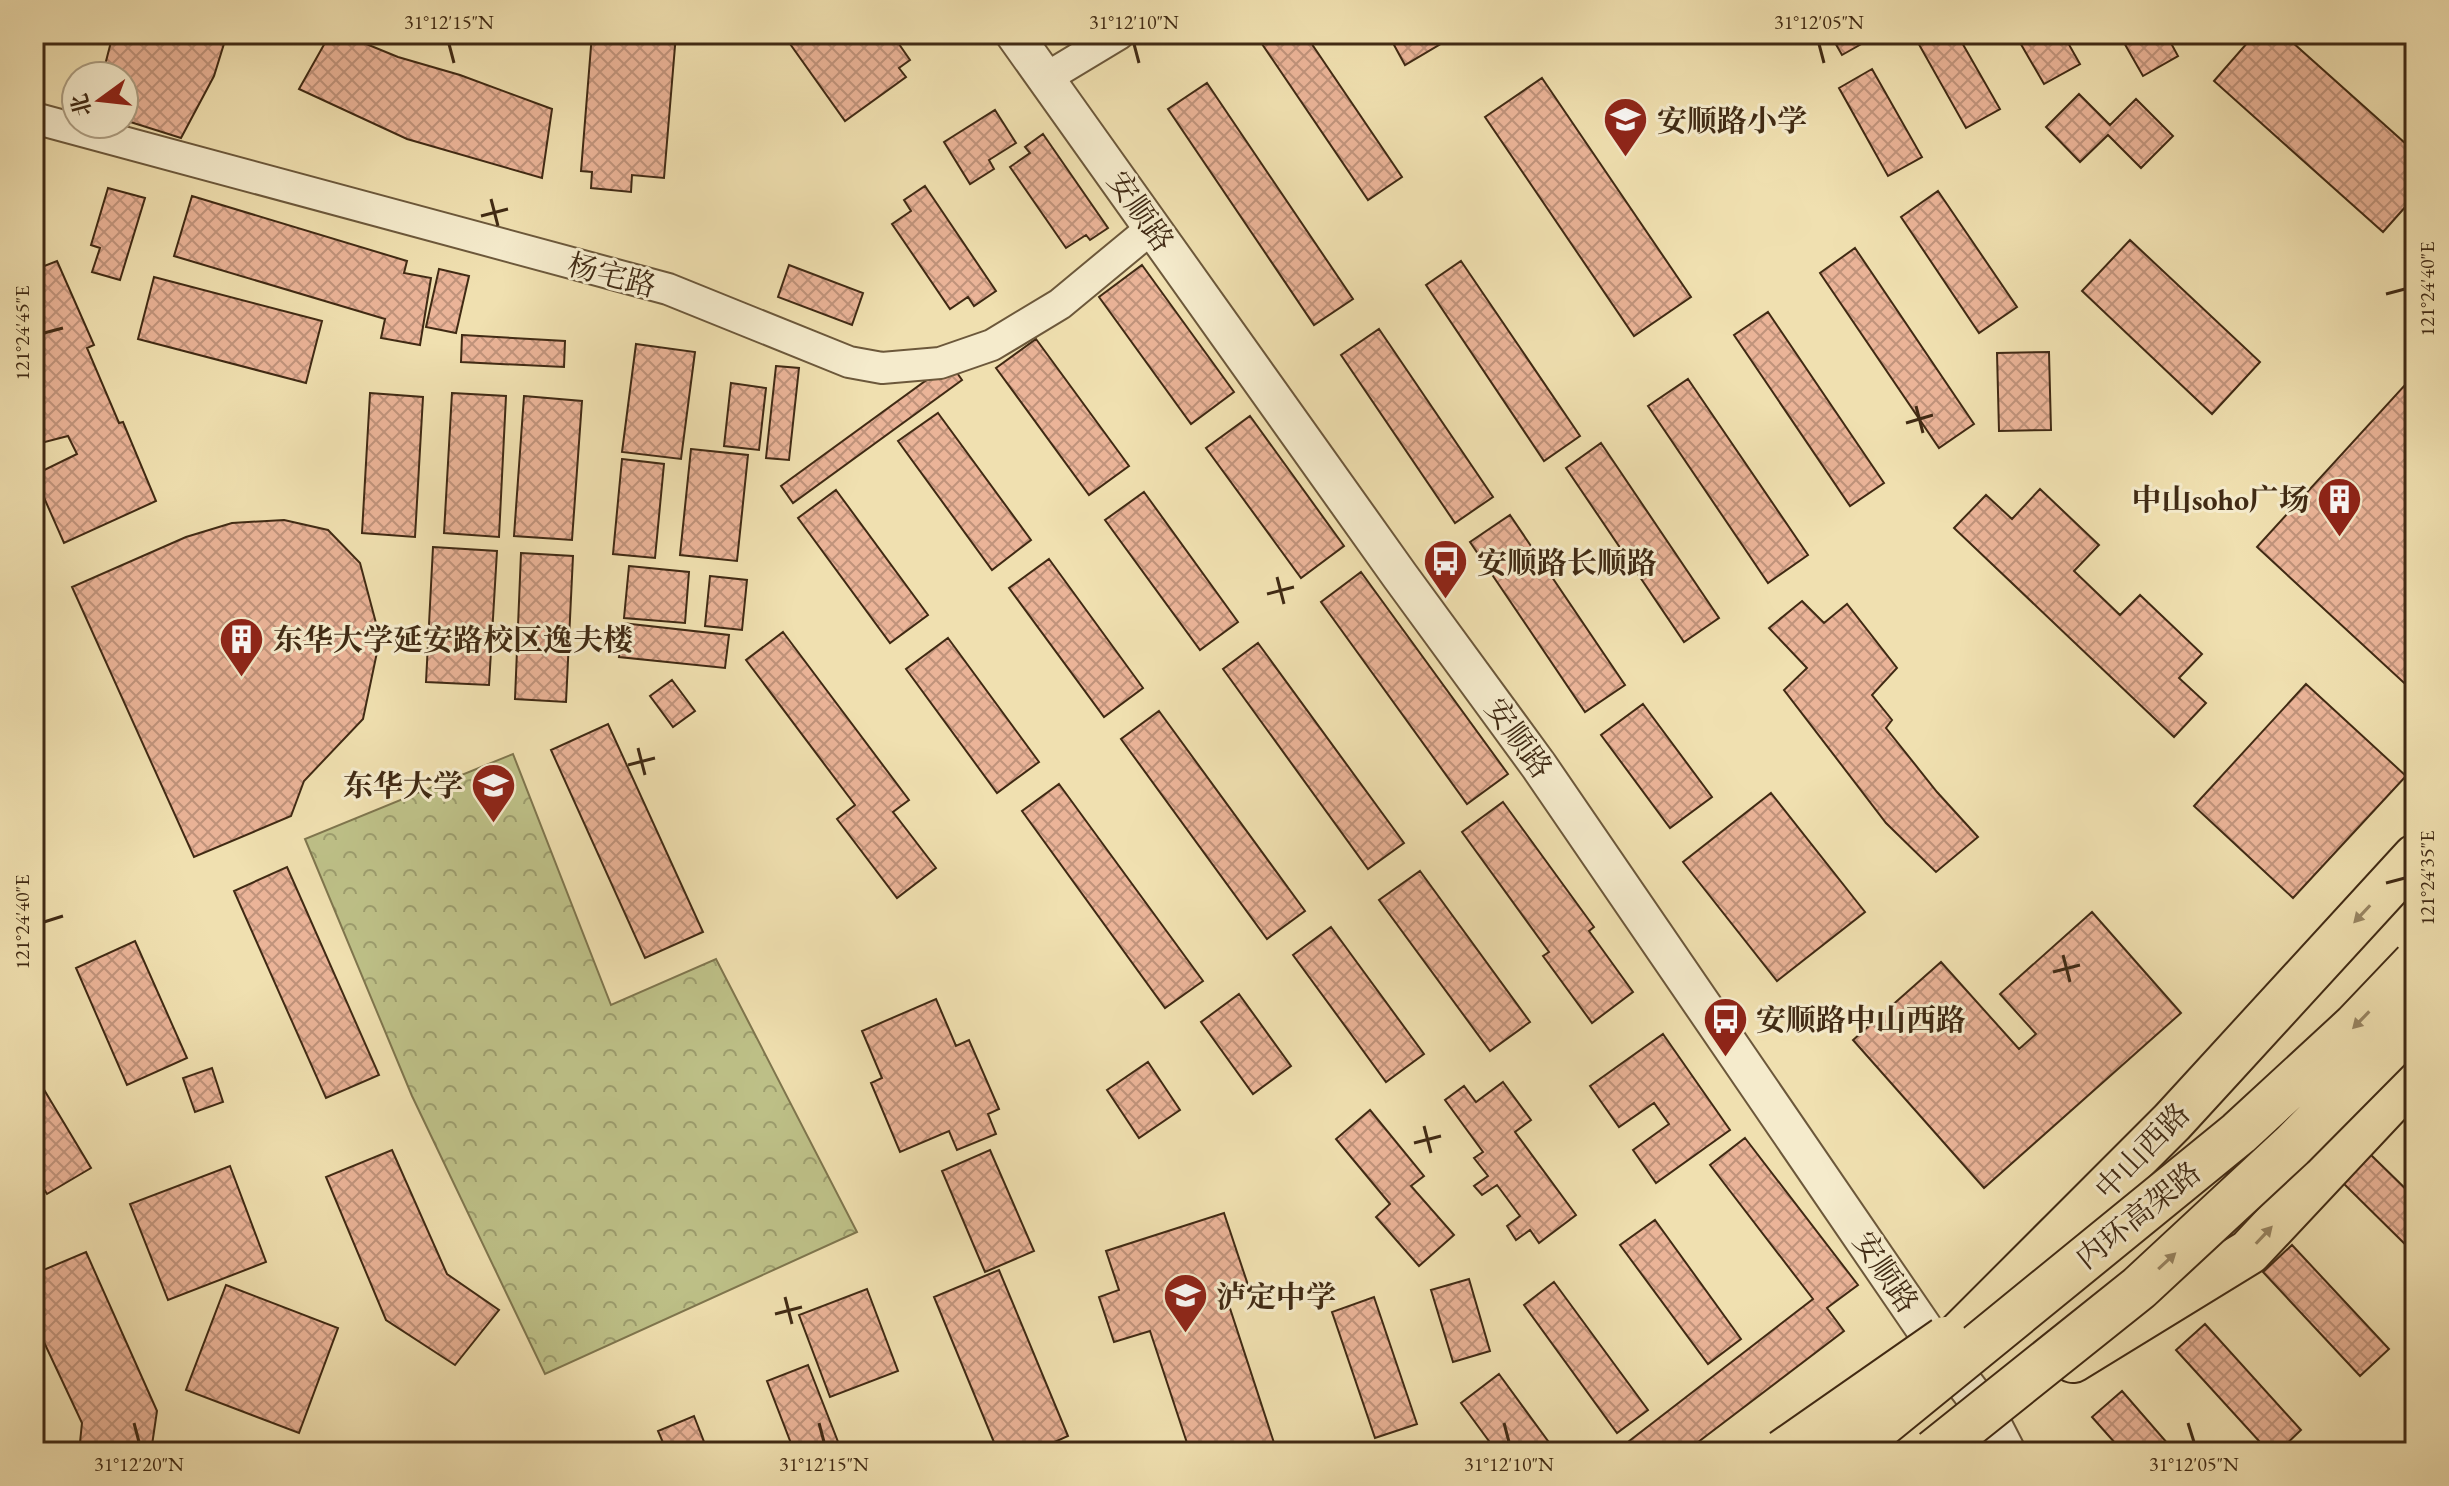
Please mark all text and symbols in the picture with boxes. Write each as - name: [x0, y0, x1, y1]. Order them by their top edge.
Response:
- text: 31°12'15"N: [404, 9, 494, 35]
- text: 31°12'10"N: [1089, 9, 1179, 35]
- text: 31°12'05"N: [1774, 9, 1864, 35]
- north arrow: [60, 60, 140, 140]
- text: 北: [64, 91, 98, 119]
- school or university icon: 安顺路小学: [1602, 96, 1650, 159]
- place label: 安顺路小学: [1657, 101, 1807, 140]
- street label: 安顺路: [1099, 163, 1183, 259]
- text: 121°24'40"E: [2414, 242, 2440, 336]
- street label: 杨宅路: [563, 245, 661, 305]
- text: 121°24'45"E: [9, 286, 35, 380]
- building icon: 中山soho广场: [2316, 475, 2364, 538]
- place label: 中山soho广场: [2132, 480, 2309, 519]
- bus stop icon: 安顺路长顺路: [1422, 538, 1470, 601]
- place label: 安顺路长顺路: [1477, 543, 1657, 582]
- building icon: 东华大学延安路校区逸夫楼: [218, 615, 266, 678]
- place label: 东华大学延安路校区逸夫楼: [273, 620, 633, 659]
- street label: 安顺路: [1477, 690, 1561, 786]
- school or university icon: 东华大学: [470, 761, 518, 824]
- place label: 东华大学: [343, 766, 463, 805]
- text: 121°24'35"E: [2414, 831, 2440, 925]
- text: 121°24'40"E: [9, 875, 35, 969]
- one-way arrow: [2354, 905, 2372, 924]
- bus stop icon: 安顺路中山西路: [1701, 995, 1749, 1058]
- place label: 安顺路中山西路: [1756, 1000, 1966, 1039]
- one-way arrow: [2352, 1010, 2371, 1029]
- street label: 中山西路: [2086, 1094, 2198, 1208]
- street label: 内环高架路: [2067, 1153, 2209, 1277]
- street label: 安顺路: [1845, 1224, 1927, 1320]
- one-way arrow: [2254, 1226, 2272, 1245]
- one-way arrow: [2158, 1253, 2177, 1271]
- school or university icon: 泸定中学: [1161, 1272, 1209, 1335]
- place label: 泸定中学: [1216, 1277, 1336, 1316]
- text: 31°12'20"N: [94, 1451, 184, 1477]
- text: 31°12'15"N: [779, 1451, 869, 1477]
- text: 31°12'10"N: [1464, 1451, 1554, 1477]
- text: 31°12'05"N: [2149, 1451, 2239, 1477]

